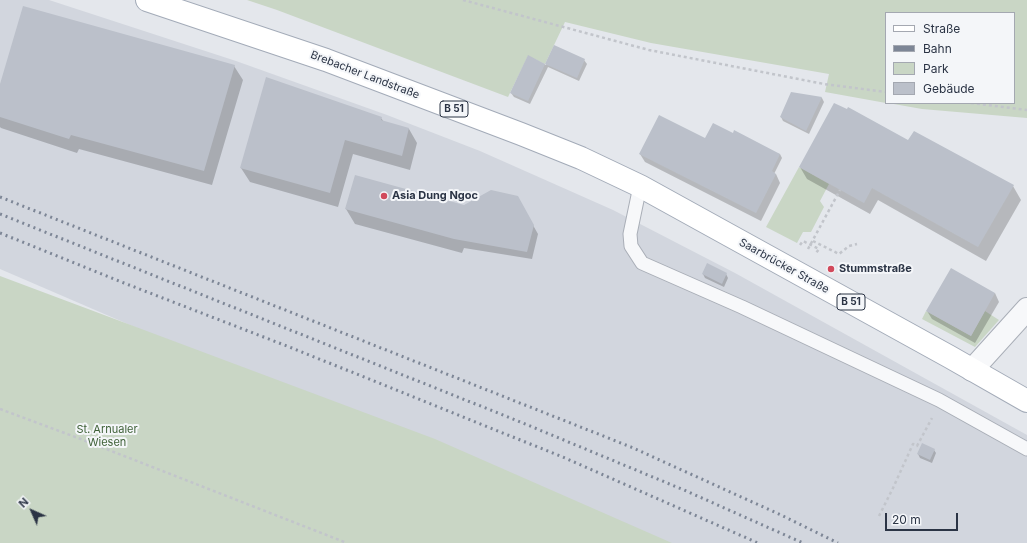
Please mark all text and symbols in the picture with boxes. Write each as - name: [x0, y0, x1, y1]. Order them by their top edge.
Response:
- legend: [885, 12, 1015, 104]
- text: Straße: [923, 21, 960, 36]
- text: Bahn: [923, 41, 952, 56]
- street label: Brebacher Landstraße: [309, 48, 421, 102]
- text: Park: [923, 61, 949, 76]
- text: Gebäude: [923, 81, 975, 96]
- road number: B 51: [440, 101, 468, 117]
- place label: Asia Dung Ngoc: [392, 189, 478, 203]
- marker: Asia Dung Ngoc: [379, 191, 389, 201]
- street label: Saarbrücker Straße: [737, 236, 831, 296]
- place label: Stummstraße: [839, 262, 912, 276]
- marker: Stummstraße: [826, 264, 836, 274]
- road number: B 51: [837, 294, 865, 310]
- park label: St. Arnualer Wiesen: [76, 423, 138, 449]
- north arrow: [12, 491, 52, 531]
- text: N: [16, 495, 31, 510]
- scale bar: [887, 505, 960, 531]
- text: 20 m: [892, 512, 921, 527]

